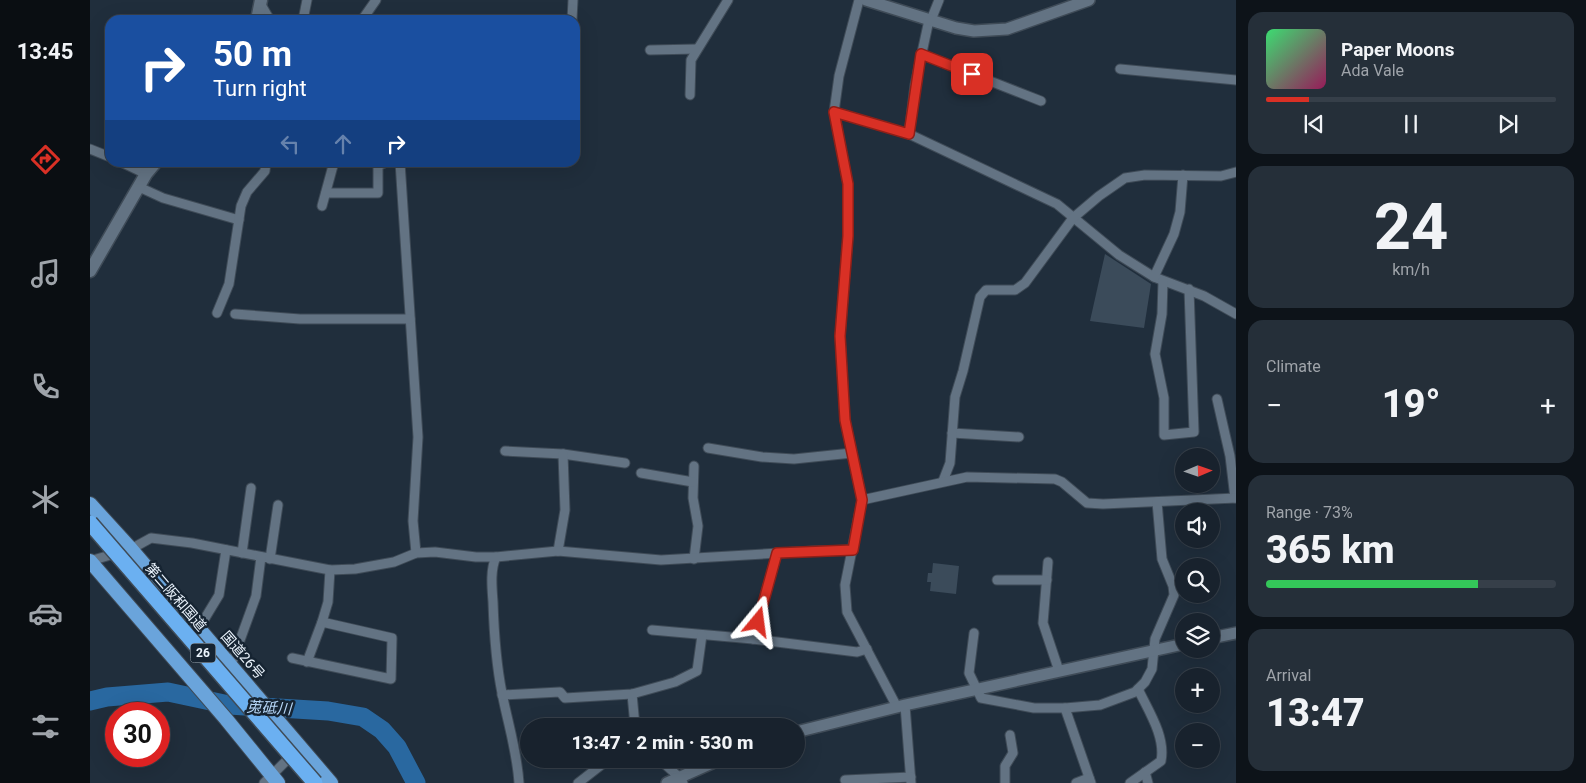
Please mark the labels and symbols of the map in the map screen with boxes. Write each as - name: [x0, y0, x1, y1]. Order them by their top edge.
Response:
- pin: [951, 53, 993, 95]
- north arrow: [1175, 448, 1220, 492]
- street label: 第二阪和国道: [142, 560, 210, 634]
- position arrow: [731, 595, 783, 647]
- street label: 国道26号: [218, 628, 268, 682]
- road number: 26: [190, 644, 216, 662]
- water label: 莵砥川: [246, 698, 294, 718]
- speed limit sign: 30: [105, 702, 170, 767]

